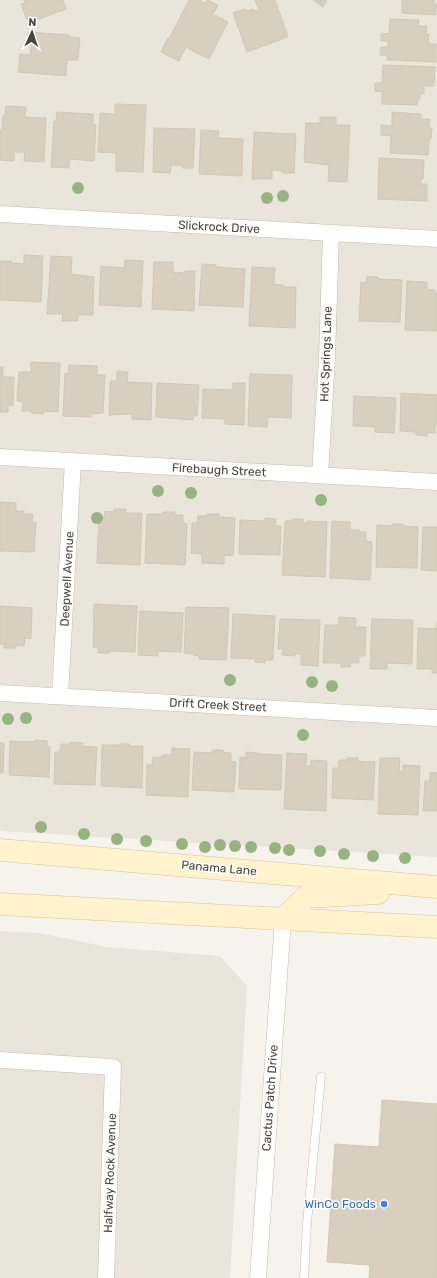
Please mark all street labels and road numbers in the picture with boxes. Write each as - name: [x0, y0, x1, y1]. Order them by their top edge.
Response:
- street label: Slickrock Drive: [178, 218, 261, 236]
- street label: Hot Springs Lane: [317, 306, 335, 402]
- street label: Firebaugh Street: [172, 461, 267, 479]
- street label: Deepwell Avenue: [58, 531, 77, 627]
- street label: Drift Creek Street: [169, 695, 267, 715]
- street label: Panama Lane: [181, 858, 258, 878]
- street label: Cactus Patch Drive: [259, 1044, 281, 1152]
- street label: Halfway Rock Avenue: [101, 1113, 119, 1233]

